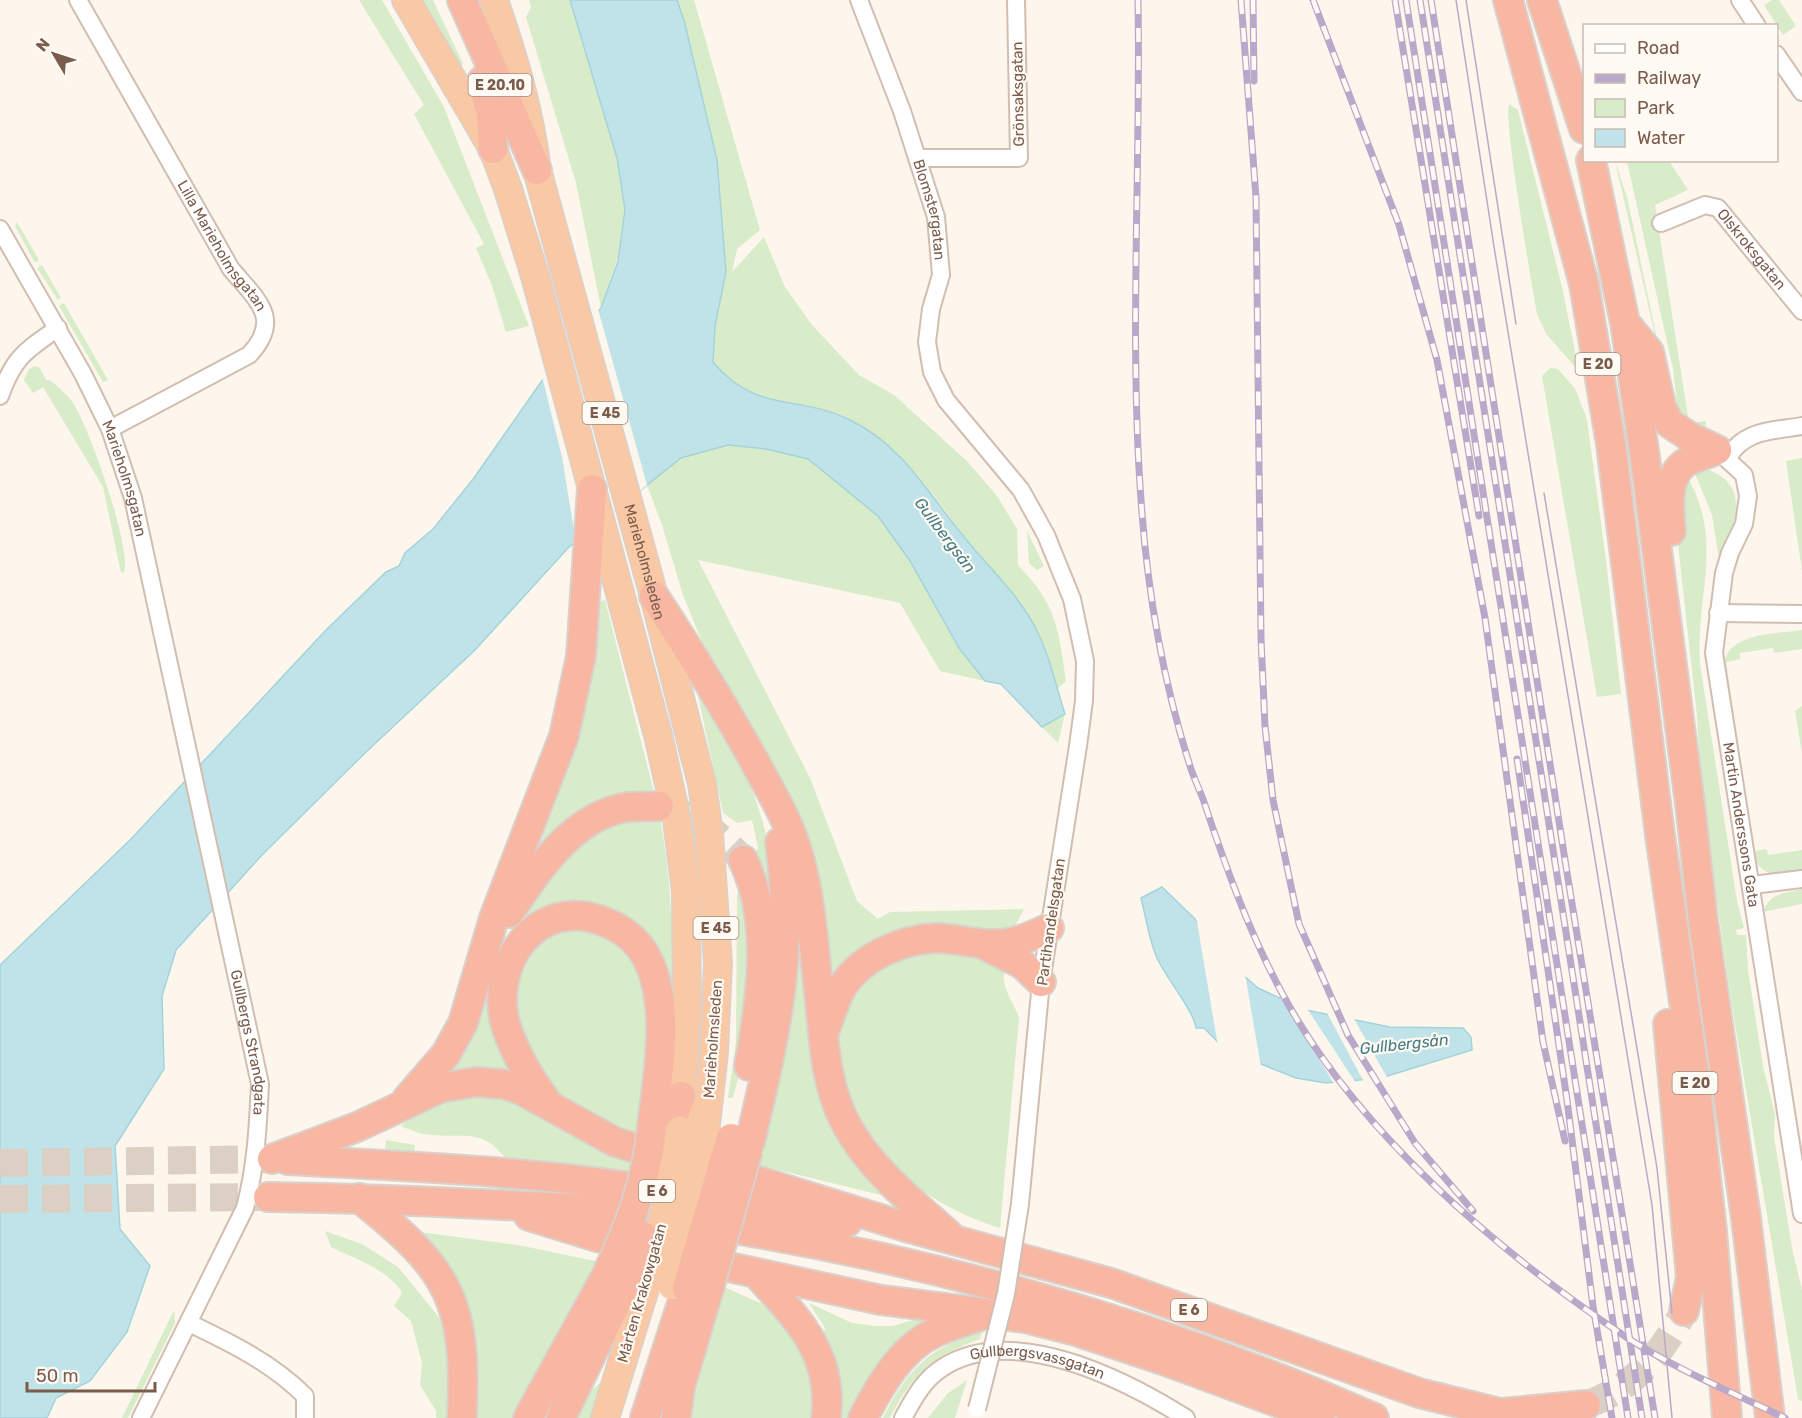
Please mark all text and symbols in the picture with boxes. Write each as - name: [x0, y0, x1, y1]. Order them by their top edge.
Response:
- north arrow: [24, 24, 84, 84]
- legend: [1583, 24, 1778, 162]
- text: N: [32, 34, 54, 55]
- text: Road: [1637, 37, 1680, 59]
- street label: Grönsaksgatan: [1008, 41, 1028, 147]
- text: Railway: [1637, 67, 1701, 89]
- road number: E 20.10: [468, 74, 532, 96]
- text: Park: [1637, 97, 1675, 119]
- text: Water: [1637, 127, 1685, 149]
- street label: Blomstergatan: [909, 157, 949, 261]
- street label: Lilla Marieholmsgatan: [173, 177, 271, 314]
- street label: Olskroksgatan: [1713, 205, 1790, 293]
- road number: E 20: [1576, 353, 1620, 375]
- road number: E 45: [582, 402, 628, 424]
- street label: Marieholmsgatan: [98, 417, 150, 538]
- water label: Gullbergsån: [910, 494, 980, 576]
- street label: Marieholmsleden: [620, 502, 669, 621]
- street label: Martin Anderssons Gata: [1719, 741, 1763, 909]
- street label: Partihandelsgatan: [1033, 857, 1069, 987]
- road number: E 45: [694, 917, 738, 939]
- street label: Gullbergs Strandgata: [226, 968, 269, 1116]
- street label: Marieholmsleden: [700, 979, 726, 1099]
- water label: Gullbergsån: [1358, 1030, 1450, 1058]
- road number: E 20: [1672, 1072, 1718, 1094]
- road number: E 6: [639, 1180, 675, 1202]
- street label: Mårten Krakowgatan: [614, 1221, 670, 1365]
- road number: E 6: [1171, 1299, 1207, 1321]
- street label: Gullbergsvassgatan: [968, 1342, 1108, 1383]
- scale bar: [27, 1355, 154, 1393]
- text: 50 m: [36, 1365, 79, 1387]

